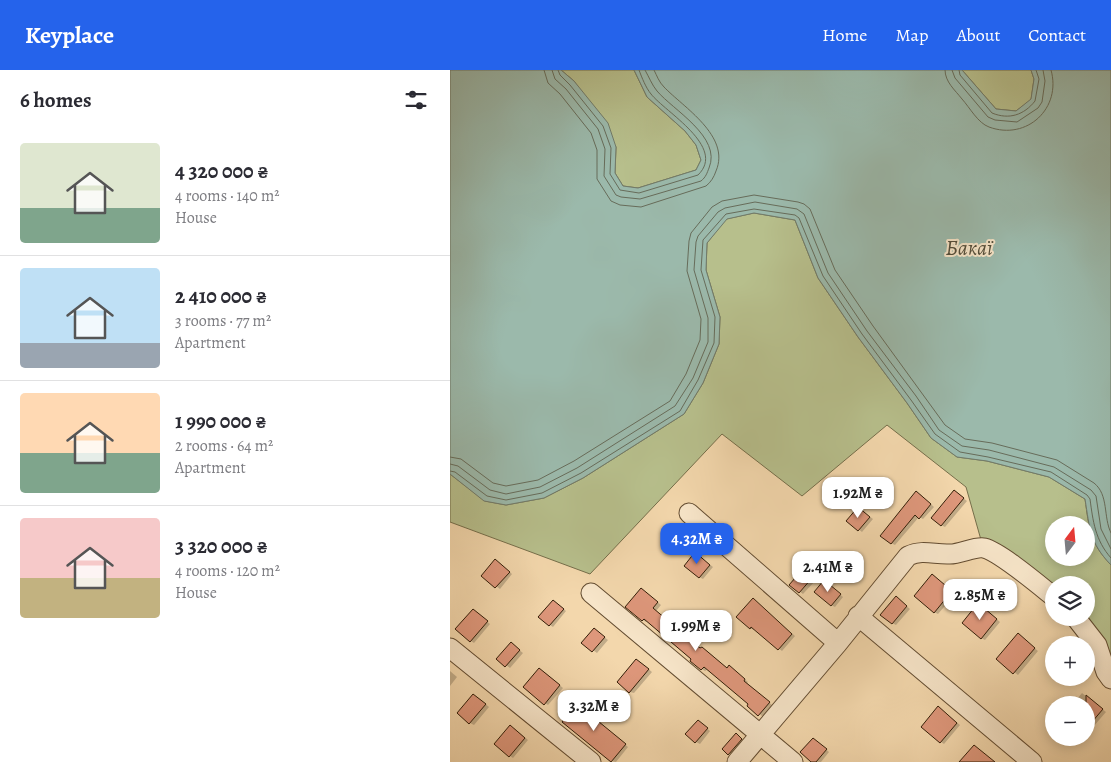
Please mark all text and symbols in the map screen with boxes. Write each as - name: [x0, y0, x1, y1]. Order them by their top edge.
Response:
- text: Keyplace: [25, 19, 114, 51]
- text: Home: [822, 23, 867, 47]
- text: Map: [895, 23, 928, 47]
- text: About: [956, 23, 1000, 47]
- text: Contact: [1028, 23, 1086, 47]
- text: 6 homes: [20, 86, 92, 114]
- icon: filters: [402, 86, 430, 114]
- text: 4 320 000 ₴: [175, 157, 269, 185]
- icon: home: [60, 163, 120, 223]
- text: 4 rooms · 140 m²: [175, 185, 280, 207]
- text: House: [175, 207, 217, 229]
- water label: Бакаї: [945, 234, 994, 262]
- text: 2 410 000 ₴: [175, 282, 267, 310]
- icon: home: [60, 288, 120, 348]
- text: 3 rooms · 77 m²: [175, 310, 271, 332]
- text: Apartment: [175, 332, 246, 354]
- text: 1 990 000 ₴: [175, 407, 266, 435]
- icon: home: [60, 413, 120, 473]
- text: 2 rooms · 64 m²: [175, 435, 273, 457]
- text: Apartment: [175, 457, 246, 479]
- pin: 1.92M ₴: [812, 476, 904, 519]
- text: 1.92M ₴: [833, 482, 883, 504]
- north arrow: [1045, 516, 1095, 566]
- map controls: [1045, 516, 1095, 746]
- pin: 4.32M ₴: [651, 522, 743, 565]
- text: 4.32M ₴: [671, 528, 723, 550]
- text: 3 320 000 ₴: [175, 532, 268, 560]
- icon: home: [60, 538, 120, 598]
- pin: 2.41M ₴: [782, 550, 874, 593]
- text: 2.41M ₴: [803, 556, 853, 578]
- text: 4 rooms · 120 m²: [175, 560, 280, 582]
- button: layers: [1045, 576, 1095, 626]
- pin: 2.85M ₴: [934, 578, 1026, 621]
- text: House: [175, 582, 217, 604]
- text: 2.85M ₴: [954, 584, 1006, 606]
- pin: 1.99M ₴: [650, 610, 742, 652]
- text: 1.99M ₴: [671, 615, 721, 637]
- button: +: [1045, 636, 1095, 686]
- pin: 3.32M ₴: [548, 690, 640, 732]
- text: 3.32M ₴: [569, 695, 619, 717]
- button: −: [1045, 696, 1095, 746]

